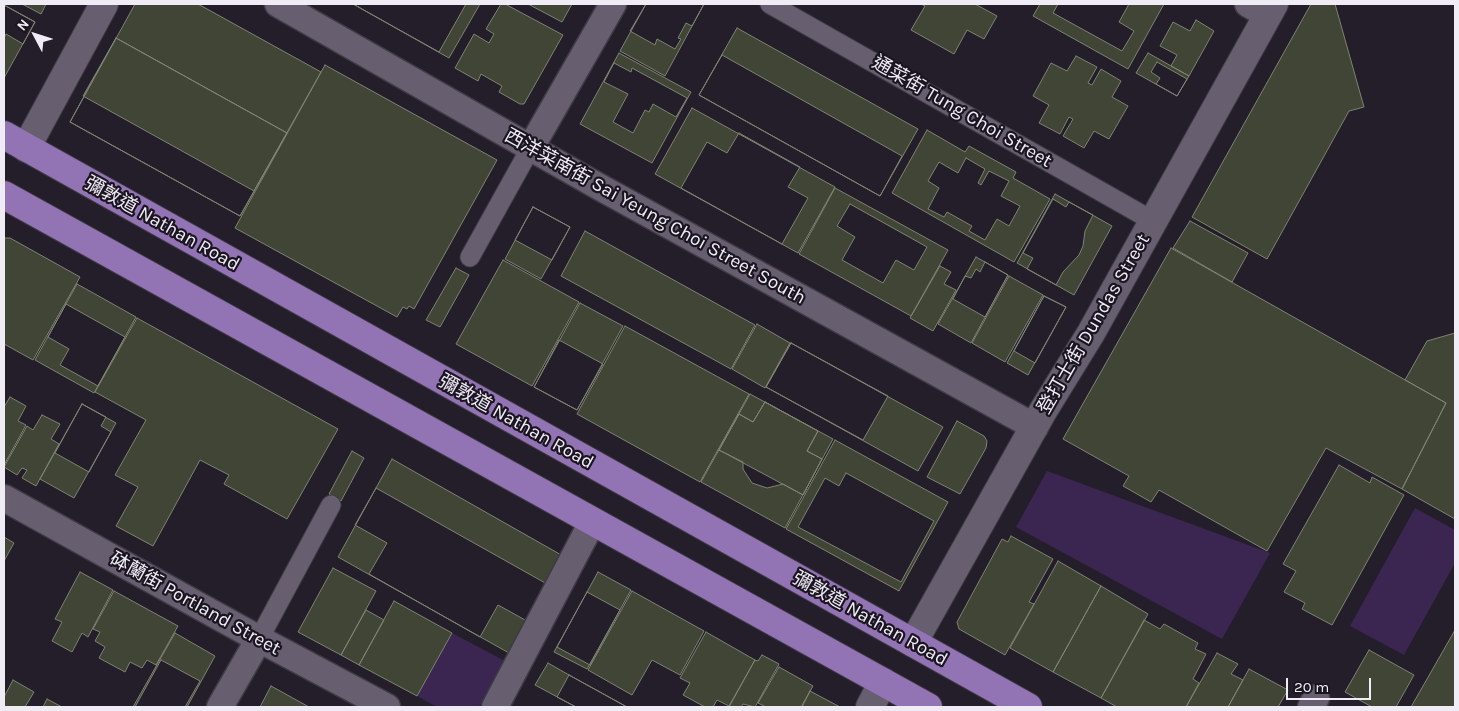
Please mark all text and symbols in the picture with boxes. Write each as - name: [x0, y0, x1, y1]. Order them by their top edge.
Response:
- north arrow: [10, 10, 60, 60]
- text: N: [13, 16, 33, 34]
- street label: 通菜街 Tung Choi Street: [868, 51, 1056, 173]
- street label: 西洋菜南街 Sai Yeung Choi Street South: [500, 124, 810, 310]
- street label: 彌敦道 Nathan Road: [80, 172, 244, 276]
- street label: 登打士街 Dundas Street: [1033, 230, 1155, 418]
- street label: 彌敦道 Nathan Road: [434, 370, 598, 474]
- street label: 砵蘭街 Portland Street: [106, 548, 284, 660]
- street label: 彌敦道 Nathan Road: [788, 567, 952, 671]
- scale bar: [1289, 668, 1374, 700]
- text: 20 m: [1294, 678, 1329, 696]

